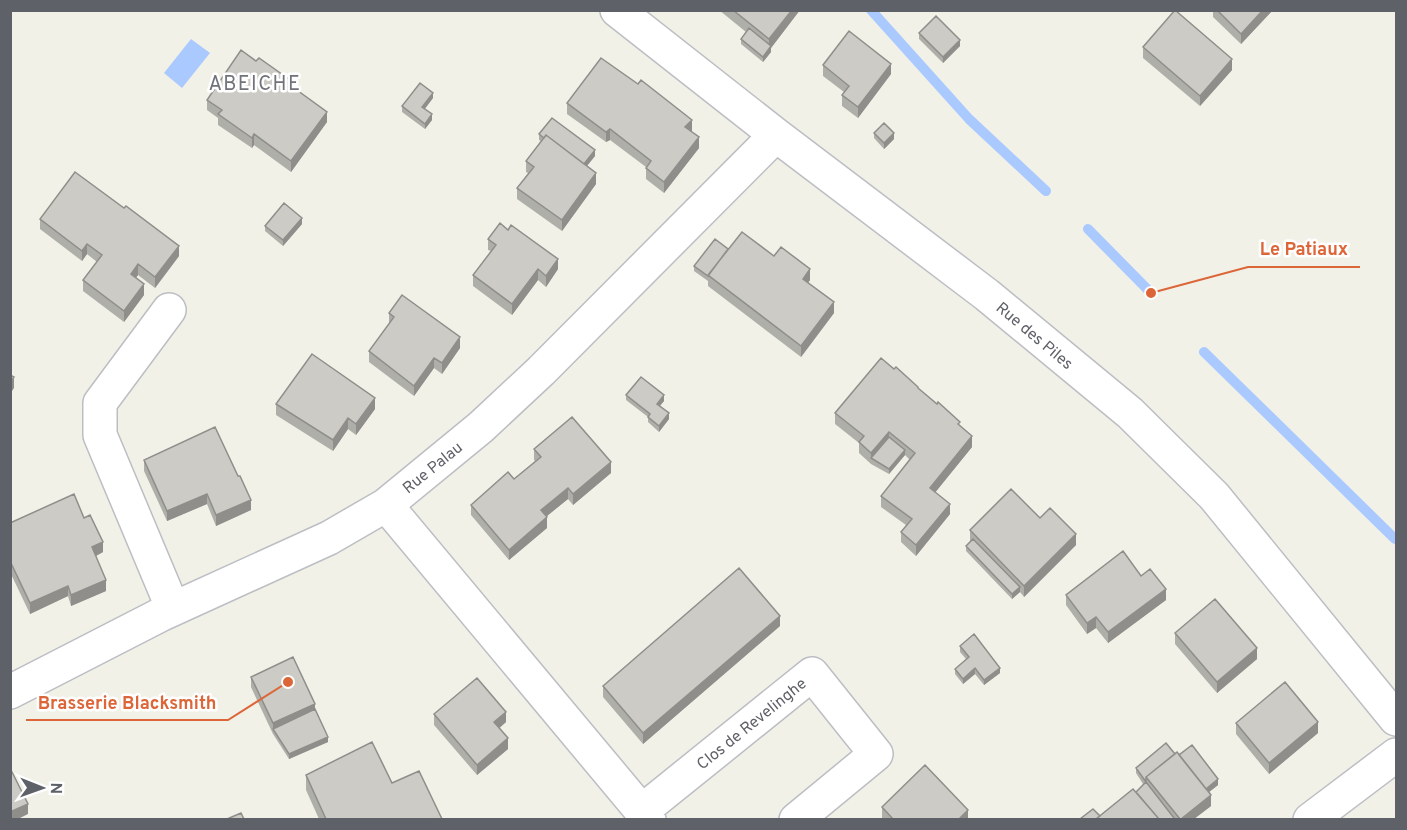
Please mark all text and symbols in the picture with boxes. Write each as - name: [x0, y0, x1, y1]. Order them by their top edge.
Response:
- district label: ABEICHE: [209, 72, 301, 98]
- callout: Le Patiaux: [1248, 231, 1360, 267]
- text: Le Patiaux: [1260, 239, 1348, 262]
- street label: Rue des Piles: [991, 298, 1076, 375]
- street label: Rue Palau: [399, 438, 467, 499]
- street label: Clos de Revelinghe: [693, 674, 811, 775]
- callout: Brasserie Blacksmith: [26, 684, 228, 720]
- text: Brasserie Blacksmith: [38, 693, 216, 716]
- north arrow: [12, 758, 72, 818]
- text: N: [45, 782, 65, 794]

